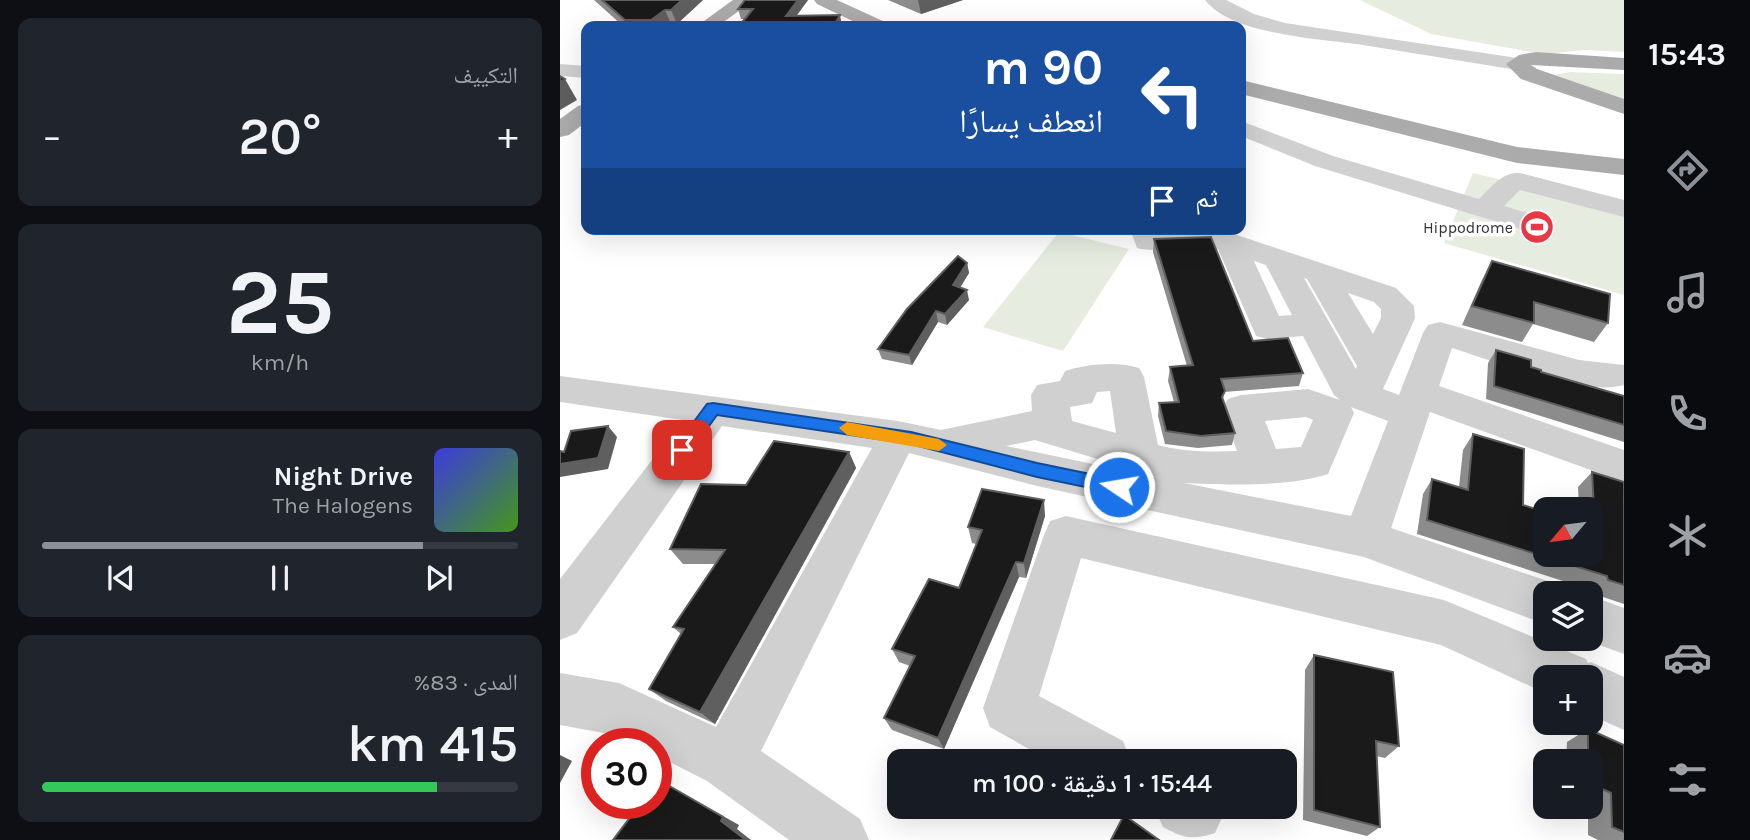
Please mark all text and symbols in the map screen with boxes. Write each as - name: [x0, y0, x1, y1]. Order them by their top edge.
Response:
- text: 15:43: [1648, 36, 1726, 73]
- text: 90 m: [983, 39, 1103, 96]
- icon: left: [1127, 49, 1218, 140]
- text: التكييف: [453, 62, 518, 89]
- text: انعطف يسارًا: [959, 103, 1103, 140]
- text: 20°: [239, 106, 321, 167]
- text: −: [42, 114, 62, 159]
- text: +: [498, 114, 518, 159]
- icon: directions: [1663, 146, 1712, 195]
- icon: arrive: [1143, 182, 1181, 220]
- text: ثم: [1195, 183, 1218, 214]
- sports icon: Hippodrome: [1518, 208, 1556, 246]
- place label: Hippodrome: [1423, 218, 1513, 237]
- text: 25: [226, 250, 334, 356]
- icon: music: [1663, 268, 1712, 317]
- text: km/h: [251, 349, 309, 376]
- icon: phone: [1663, 389, 1712, 438]
- pin: [652, 420, 712, 480]
- icon: arrive: [663, 431, 701, 469]
- position arrow: [1082, 450, 1156, 524]
- text: Night Drive: [274, 461, 413, 492]
- text: The Halogens: [273, 492, 413, 519]
- north arrow: [1533, 497, 1603, 567]
- map controls: [1533, 497, 1603, 819]
- icon: climate: [1663, 511, 1712, 560]
- icon: previous: [102, 559, 140, 597]
- icon: pause: [261, 559, 299, 597]
- icon: next: [420, 559, 458, 597]
- button: layers: [1533, 581, 1603, 651]
- icon: car: [1663, 633, 1712, 682]
- button: +: [1533, 665, 1603, 735]
- text: المدى · 83%: [414, 669, 518, 696]
- text: 415 km: [347, 713, 518, 774]
- speed limit sign: 30: [581, 728, 672, 819]
- button: −: [1533, 749, 1603, 819]
- icon: filters: [1663, 755, 1712, 804]
- text: 15:44 · 1 دقيقة · 100 m: [972, 768, 1212, 799]

